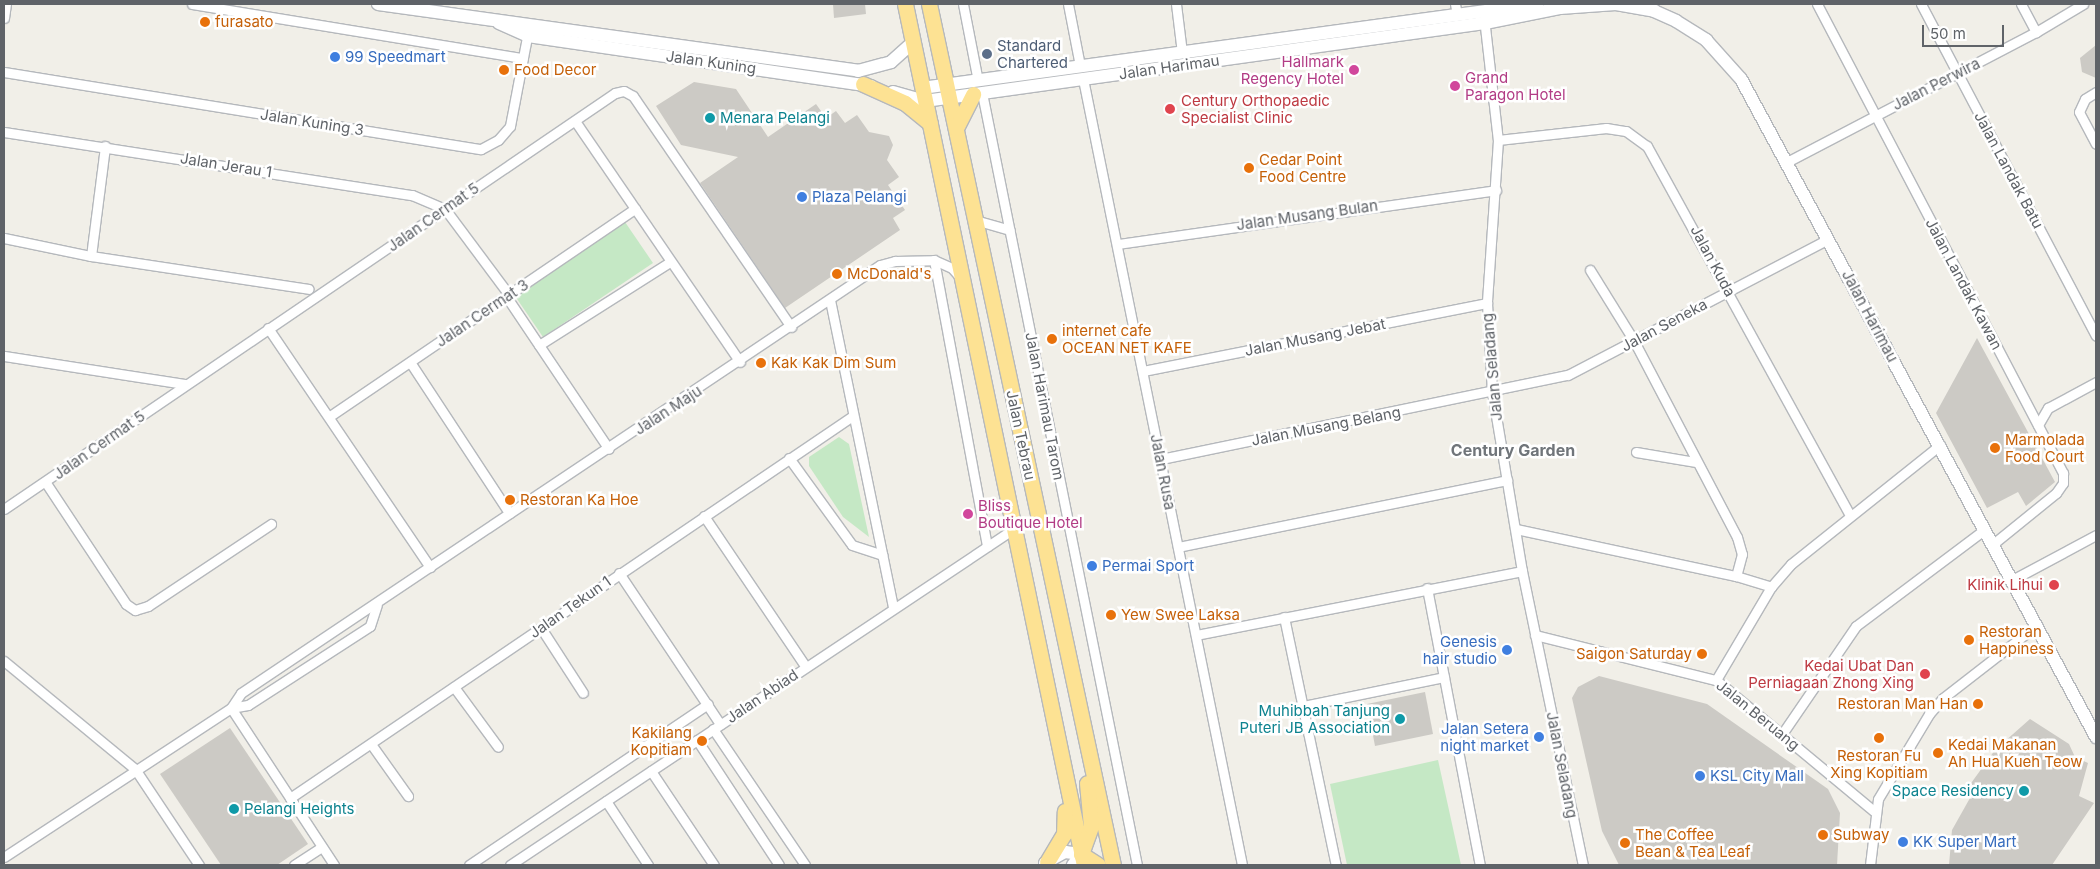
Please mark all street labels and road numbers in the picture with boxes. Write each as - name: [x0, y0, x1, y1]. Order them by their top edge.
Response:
- street label: Jalan Kuning: [665, 47, 757, 77]
- street label: Jalan Harimau: [1117, 51, 1221, 83]
- street label: Jalan Perwira: [1889, 54, 1983, 114]
- street label: Jalan Kuning 3: [259, 105, 365, 139]
- street label: Jalan Landak Batu: [1971, 108, 2047, 232]
- street label: Jalan Jerau 1: [179, 149, 273, 181]
- street label: Jalan Cermat 5: [384, 179, 482, 255]
- street label: Jalan Musang Bulan: [1235, 196, 1379, 234]
- street label: Jalan Landak Kawan: [1922, 215, 2006, 353]
- street label: Jalan Kuda: [1687, 222, 1739, 300]
- street label: Jalan Harimau: [1838, 267, 1902, 365]
- street label: Jalan Cermat 3: [432, 275, 532, 351]
- street label: Jalan Seneka: [1618, 295, 1710, 355]
- street label: Jalan Seladang: [1478, 312, 1506, 422]
- street label: Jalan Musang Jebat: [1243, 315, 1387, 359]
- street label: Jalan Harimau Tarom: [1022, 330, 1068, 482]
- street label: Jalan Maju: [631, 382, 705, 438]
- street label: Jalan Tebrau: [1003, 388, 1039, 482]
- street label: Jalan Musang Belang: [1250, 403, 1402, 449]
- street label: Jalan Cermat 5: [50, 407, 148, 483]
- street label: Jalan Rusa: [1147, 432, 1179, 512]
- street label: Jalan Tekun 1: [526, 572, 614, 642]
- street label: Jalan Abiad: [723, 665, 801, 727]
- street label: Jalan Beruang: [1713, 676, 1803, 754]
- street label: Jalan Seladang: [1543, 710, 1581, 820]

